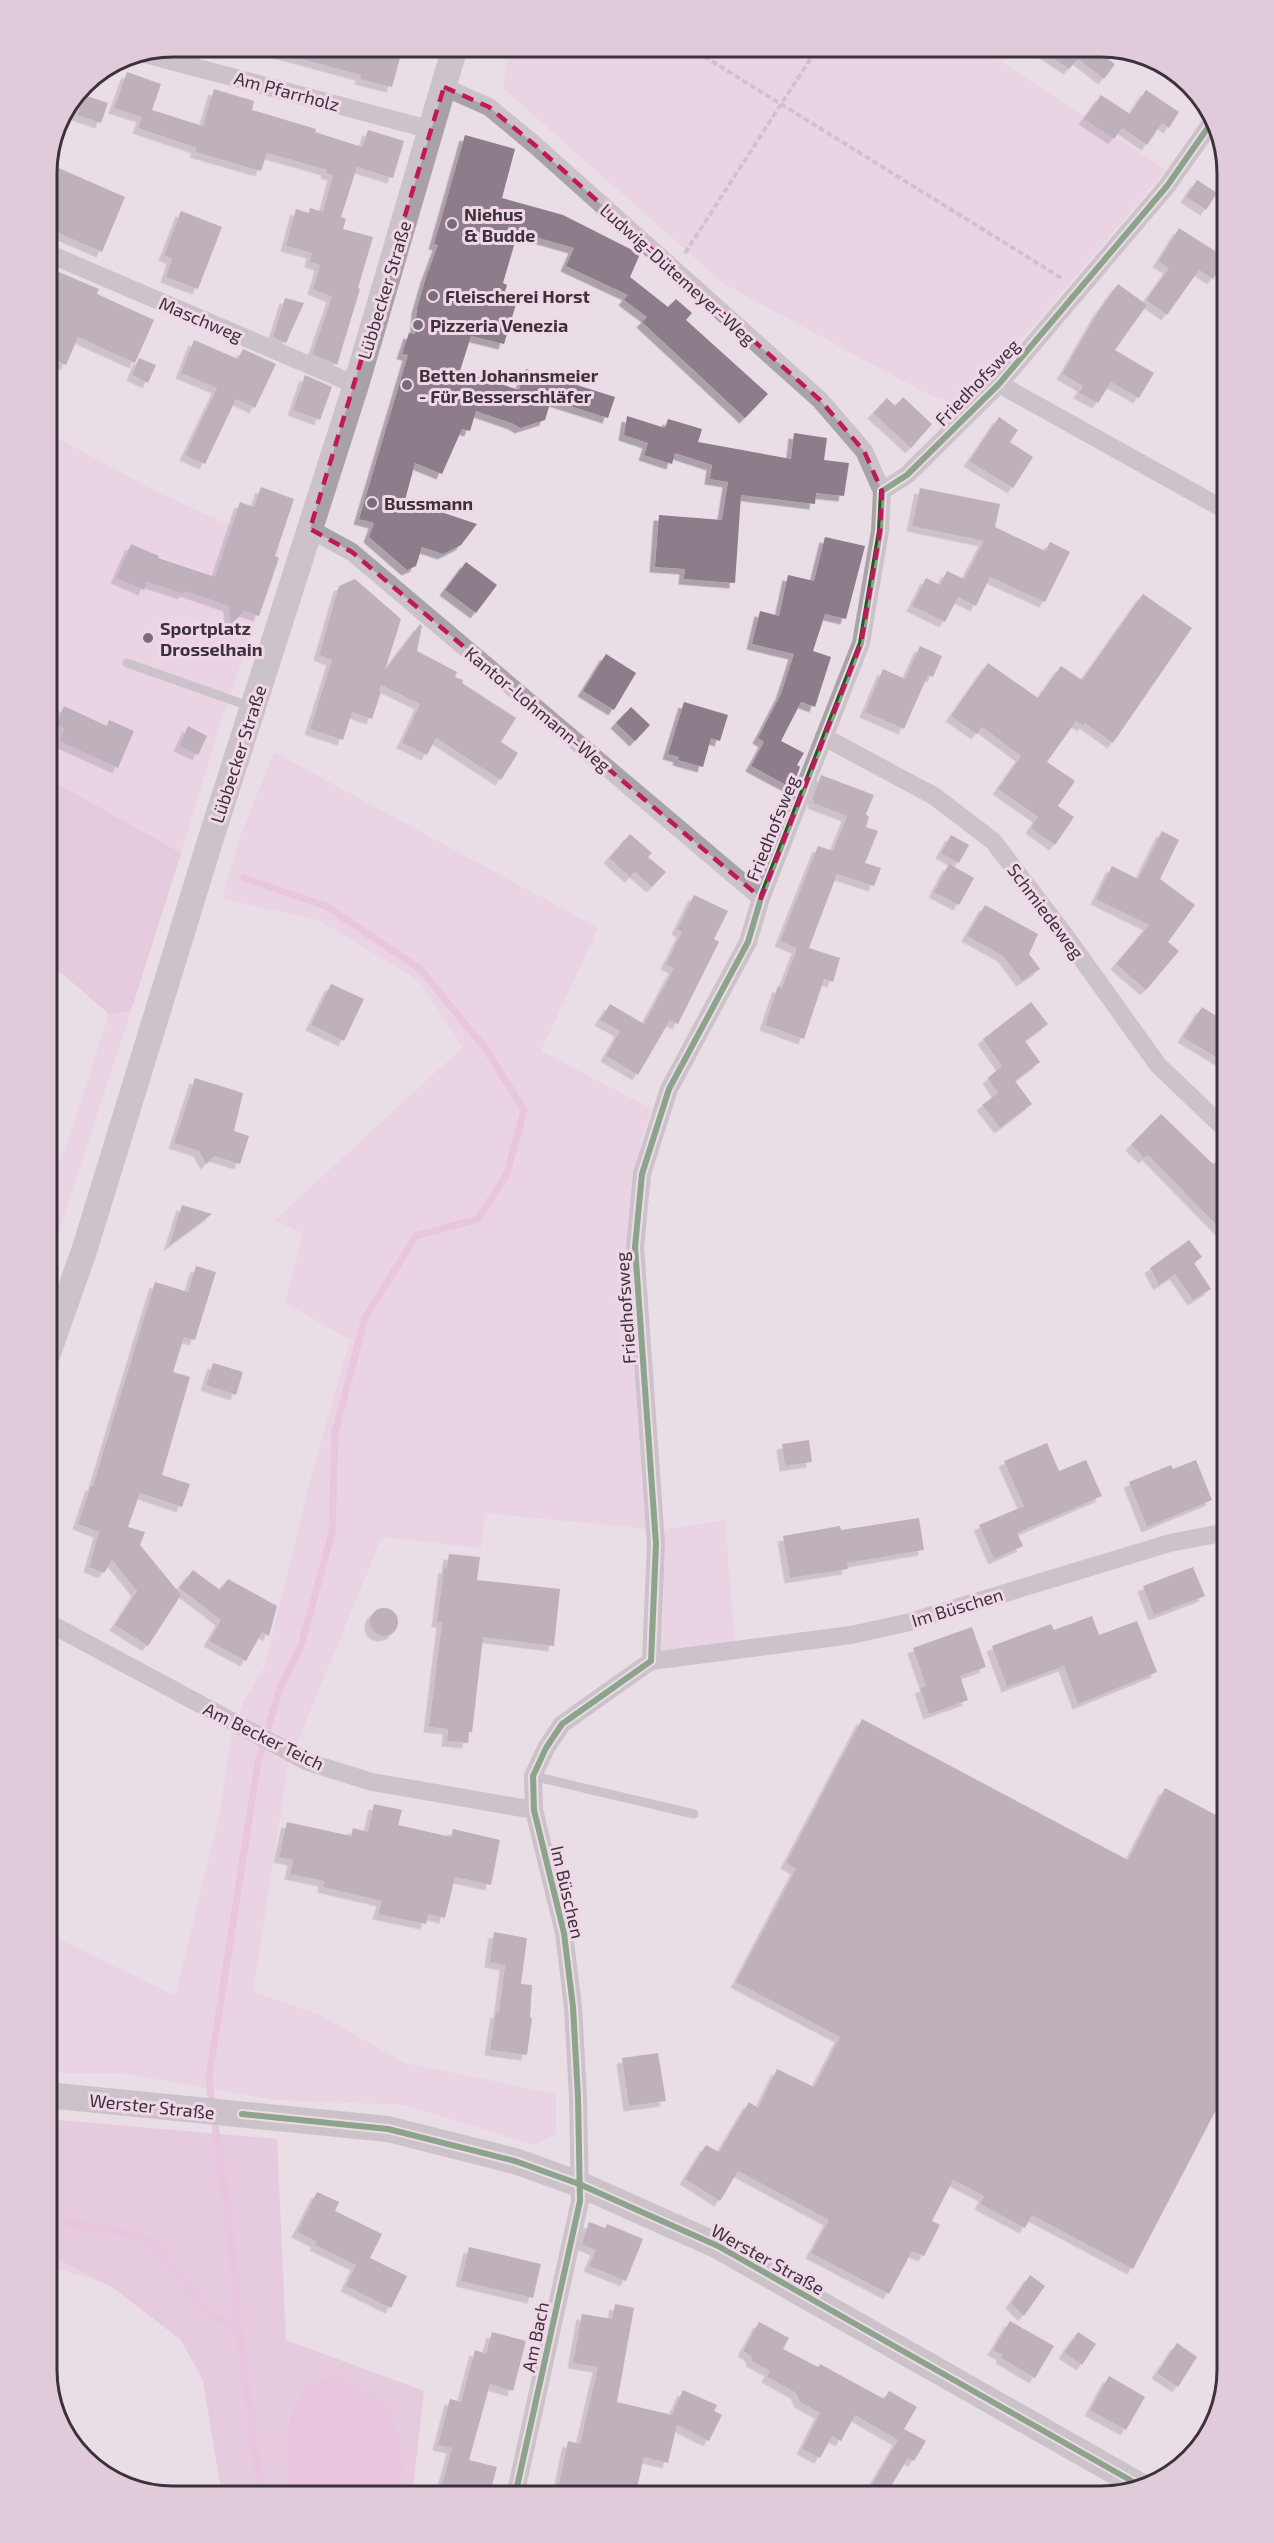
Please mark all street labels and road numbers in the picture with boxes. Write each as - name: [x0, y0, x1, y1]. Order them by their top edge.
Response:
- street label: Am Pfarrholz: [232, 66, 342, 116]
- street label: Ludwig-Dütemeyer-Weg: [596, 199, 760, 349]
- street label: Lübbecker Straße: [352, 218, 416, 362]
- street label: Maschweg: [156, 292, 246, 346]
- street label: Friedhofsweg: [930, 334, 1024, 430]
- street label: Kantor-Lohmann-Weg: [461, 642, 615, 776]
- street label: Lübbecker Straße: [205, 682, 271, 826]
- street label: Friedhofsweg: [741, 772, 803, 884]
- street label: Schmiedeweg: [1003, 859, 1089, 963]
- street label: Friedhofsweg: [610, 1251, 640, 1365]
- street label: Im Büschen: [909, 1583, 1005, 1631]
- street label: Am Becker Teich: [200, 1697, 328, 1775]
- street label: Im Büschen: [547, 1844, 589, 1940]
- street label: Werster Straße: [88, 2088, 216, 2124]
- street label: Werster Straße: [708, 2219, 828, 2299]
- street label: Am Bach: [517, 2300, 553, 2374]

